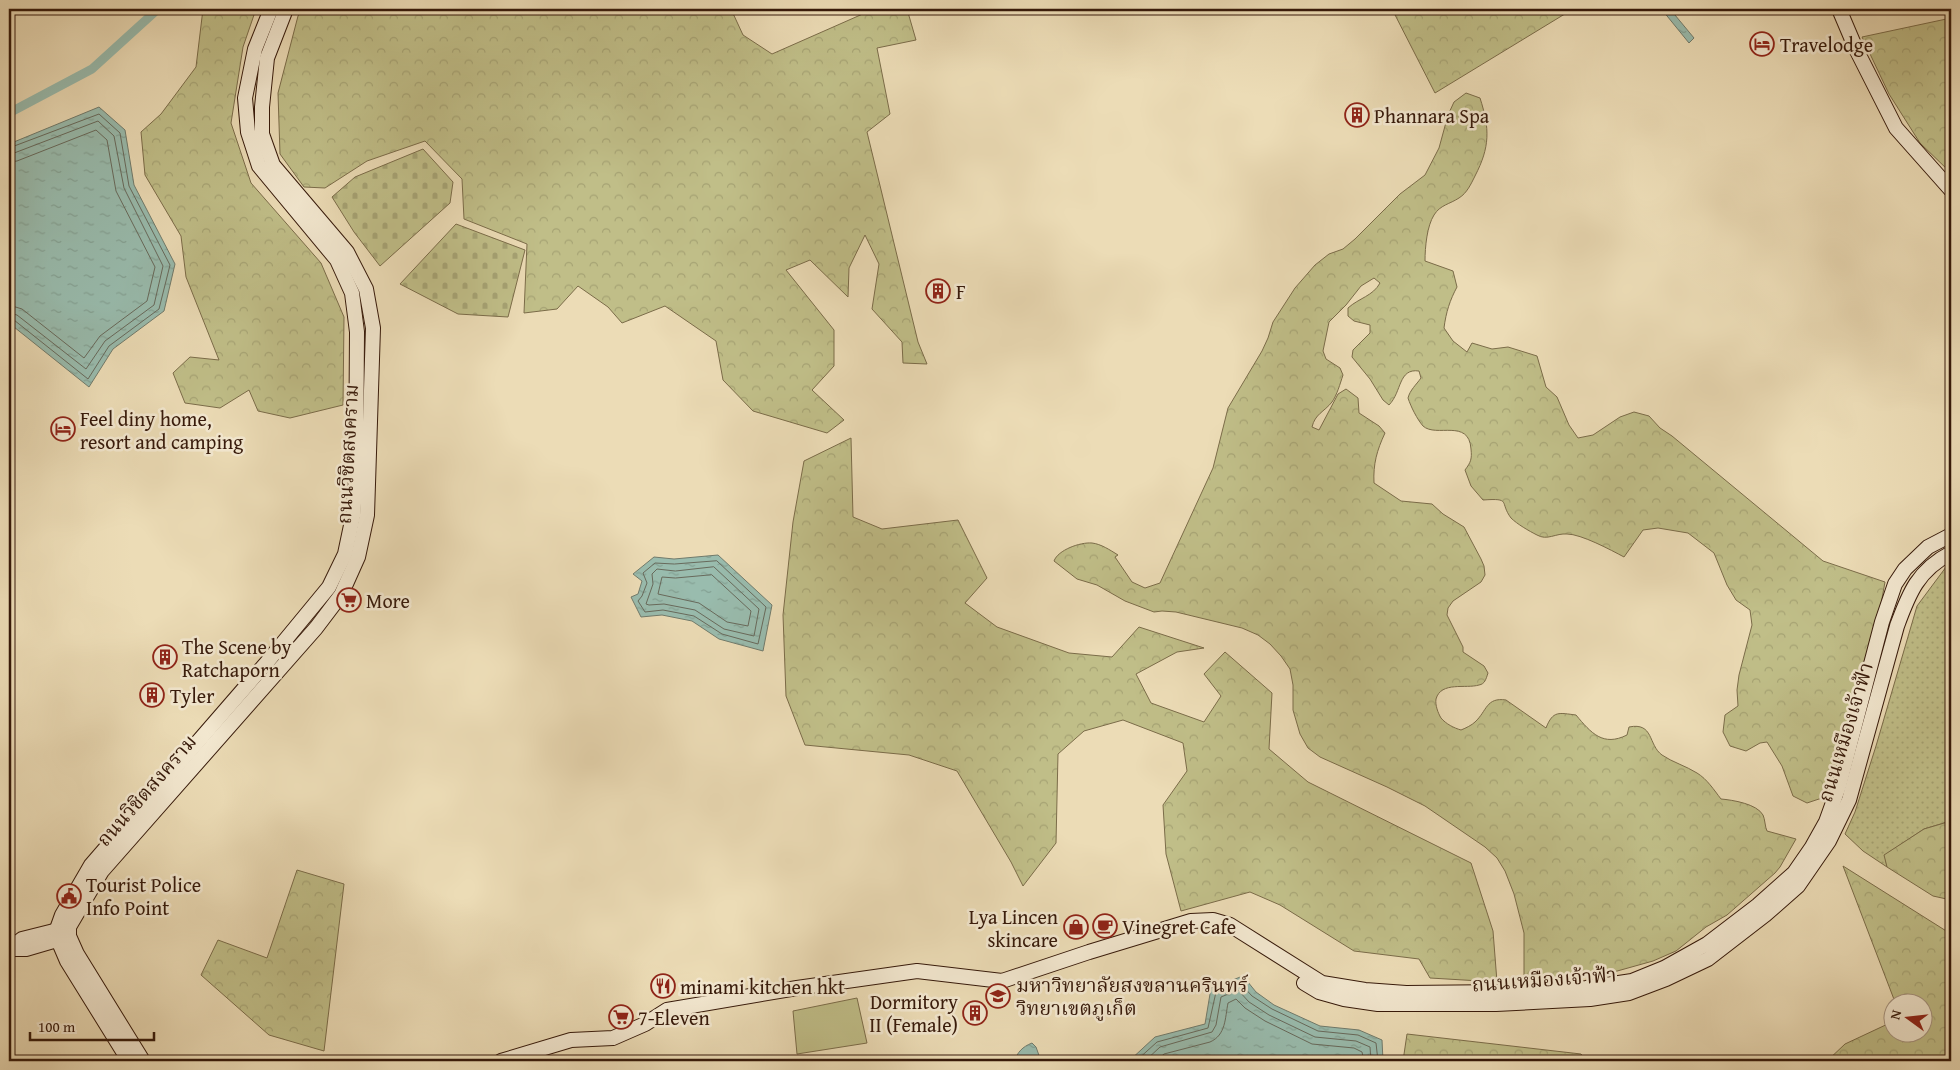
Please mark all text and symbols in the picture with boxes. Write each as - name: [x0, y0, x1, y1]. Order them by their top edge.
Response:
- place label: Travelodge: [1780, 30, 1873, 59]
- hotel icon: Travelodge: [1749, 31, 1775, 57]
- place label: Phannara Spa: [1374, 101, 1490, 130]
- building icon: Phannara Spa: [1344, 102, 1370, 128]
- place label: F: [956, 277, 966, 306]
- building icon: F: [925, 278, 951, 304]
- street label: ถนนวิชิตสงคราม: [329, 383, 365, 525]
- place label: Feel diny home, resort and camping: [80, 404, 243, 456]
- hotel icon: Feel diny home, resort and camping: [50, 416, 76, 442]
- place label: More: [366, 586, 410, 615]
- supermarket icon: More: [336, 587, 362, 613]
- place label: The Scene by Ratchaporn: [182, 632, 292, 684]
- building icon: The Scene by Ratchaporn: [152, 644, 178, 670]
- street label: ถนนเหมืองเจ้าฟ้า: [1810, 658, 1880, 806]
- place label: Tyler: [170, 681, 214, 710]
- building icon: Tyler: [139, 682, 165, 708]
- street label: ถนนวิชิตสงคราม: [89, 728, 203, 852]
- place label: Tourist Police Info Point: [86, 870, 201, 922]
- public building icon: Tourist Police Info Point: [56, 883, 82, 909]
- place label: Lya Lincen skincare: [969, 902, 1058, 954]
- place label: Vinegret Cafe: [1122, 912, 1236, 941]
- cafe icon: Vinegret Cafe: [1092, 913, 1118, 939]
- shop icon: Lya Lincen skincare: [1063, 914, 1089, 940]
- street label: ถนนเหมืองเจ้าฟ้า: [1471, 959, 1617, 999]
- place label: มหาวิทยาลัยสงขลานครินทร์ วิทยาเขตภูเก็ต: [1016, 970, 1249, 1022]
- place label: minami kitchen hkt: [680, 972, 845, 1001]
- restaurant icon: minami kitchen hkt: [650, 973, 676, 999]
- school or university icon: มหาวิทยาลัยสงขลานครินทร์ วิทยาเขตภูเก็ต: [985, 983, 1011, 1009]
- place label: Dormitory II (Female): [869, 987, 958, 1039]
- north arrow: [1882, 992, 1932, 1042]
- building icon: Dormitory II (Female): [962, 1000, 988, 1026]
- place label: 7-Eleven: [638, 1003, 710, 1032]
- supermarket icon: 7-Eleven: [608, 1004, 634, 1030]
- text: N: [1885, 1007, 1906, 1022]
- scale bar: [30, 1010, 154, 1042]
- text: 100 m: [38, 1016, 76, 1037]

